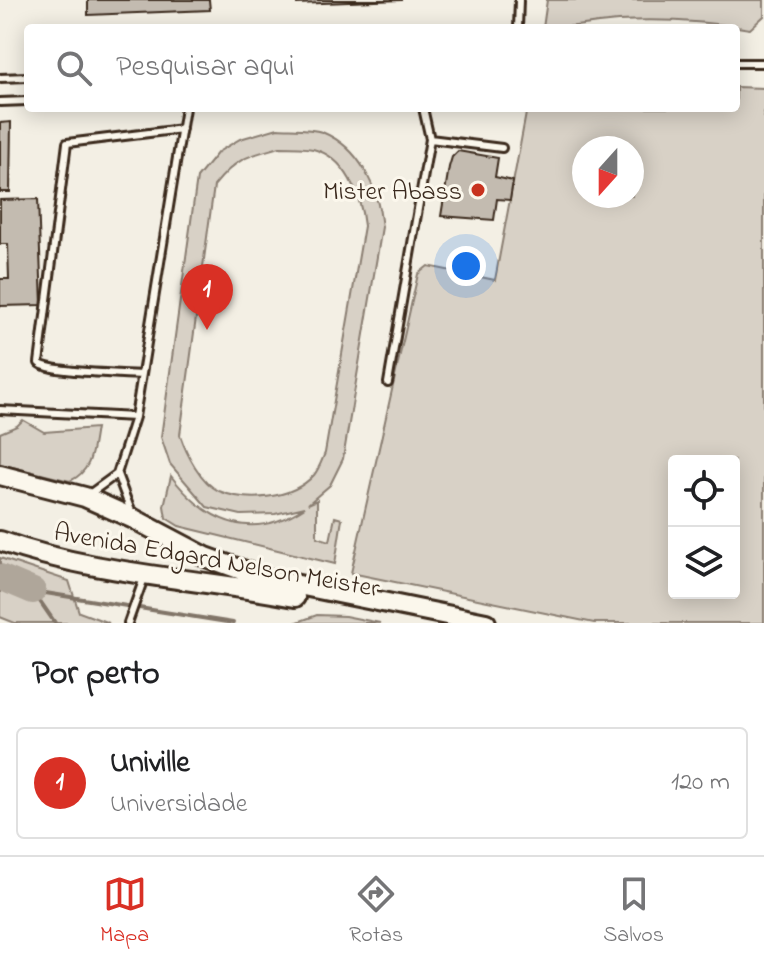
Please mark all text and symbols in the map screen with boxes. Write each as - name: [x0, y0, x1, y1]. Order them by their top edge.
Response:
- search box: [24, 24, 740, 112]
- icon: search: [52, 46, 96, 90]
- text: Pesquisar aqui: [116, 46, 295, 90]
- north arrow: [572, 136, 644, 208]
- place label: Mister Abass: [323, 174, 462, 212]
- marker: Mister Abass: [469, 181, 487, 199]
- your location: [446, 246, 486, 286]
- pin: 1: [181, 264, 233, 330]
- map controls: [668, 455, 740, 599]
- button: locate: [668, 455, 740, 527]
- street label: Avenida Edgard Nelson Meister: [51, 515, 383, 609]
- button: layers: [668, 527, 740, 599]
- text: Por perto: [32, 650, 160, 700]
- text: Univille: [110, 742, 190, 786]
- text: 1: [56, 764, 64, 802]
- text: 120 m: [671, 764, 730, 802]
- text: Universidade: [110, 786, 247, 824]
- tab: Mapa: [100, 872, 149, 952]
- tab: Rotas: [349, 872, 403, 952]
- tab: Salvos: [603, 872, 664, 952]

